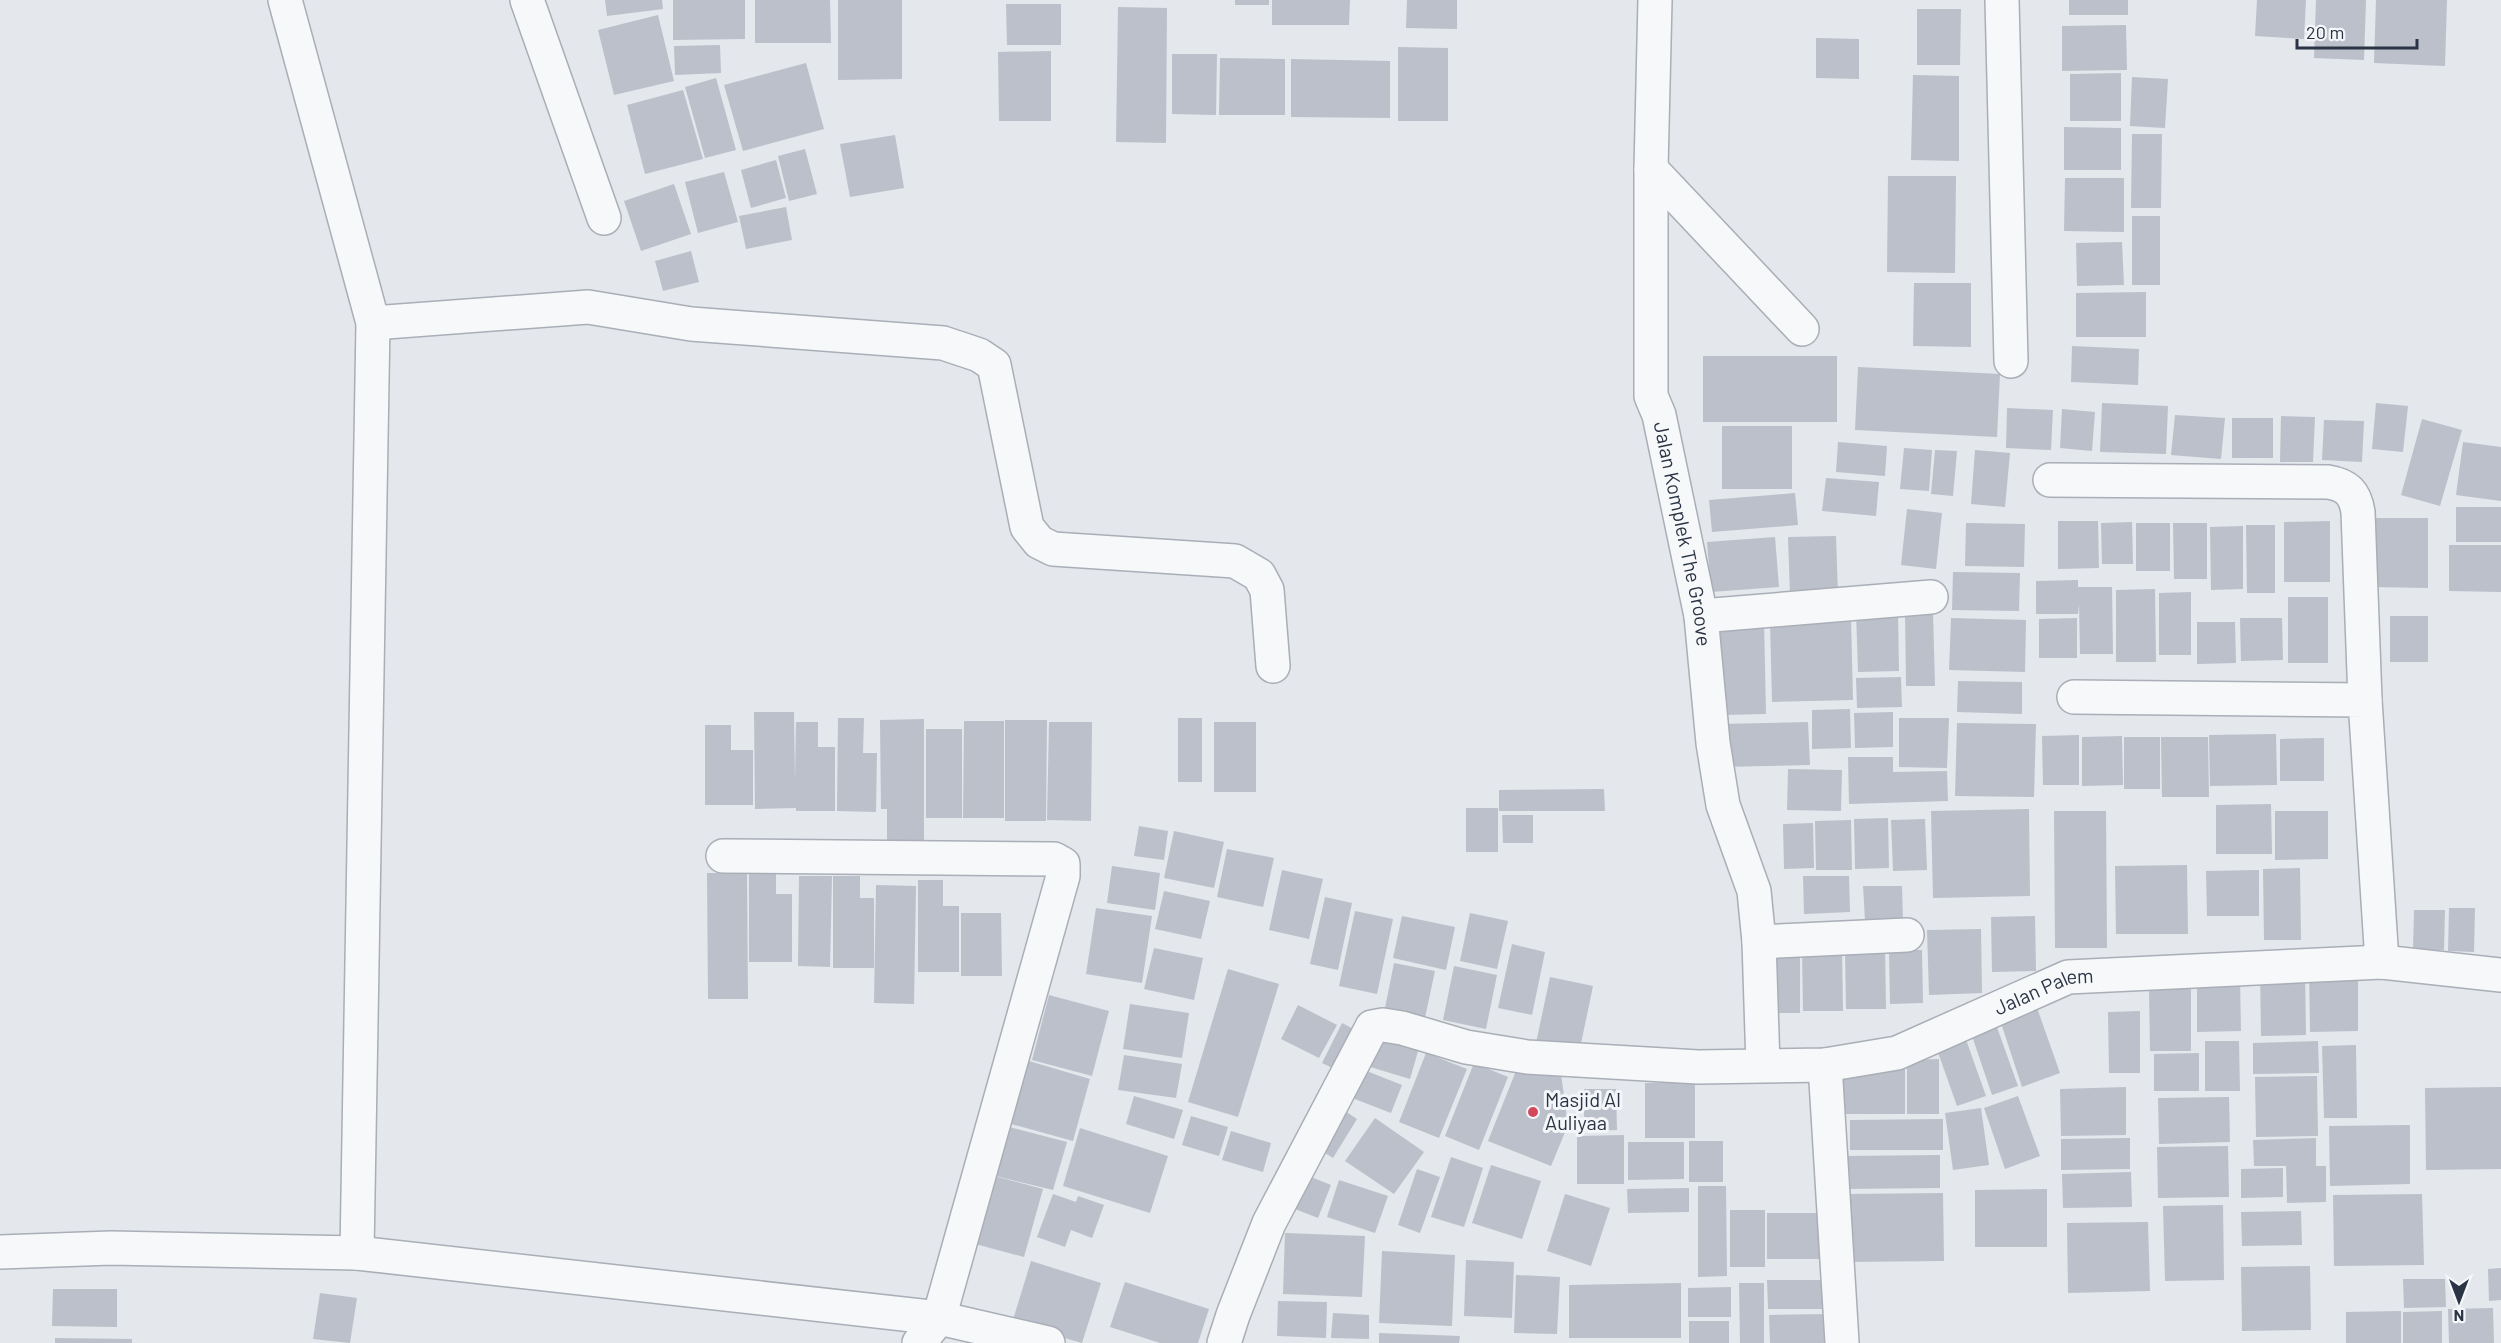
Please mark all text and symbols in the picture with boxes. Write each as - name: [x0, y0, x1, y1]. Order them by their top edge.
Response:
- scale bar: [2297, 12, 2417, 50]
- text: 20 m: [2306, 21, 2344, 43]
- street label: Jalan Komplek The Groove: [1650, 419, 1717, 647]
- street label: Jalan Palem: [1990, 963, 2094, 1019]
- place label: Masjid Al Auliyaa: [1545, 1087, 1621, 1134]
- marker: Masjid Al Auliyaa: [1526, 1105, 1540, 1119]
- north arrow: [2429, 1271, 2489, 1331]
- text: N: [2454, 1307, 2464, 1326]

